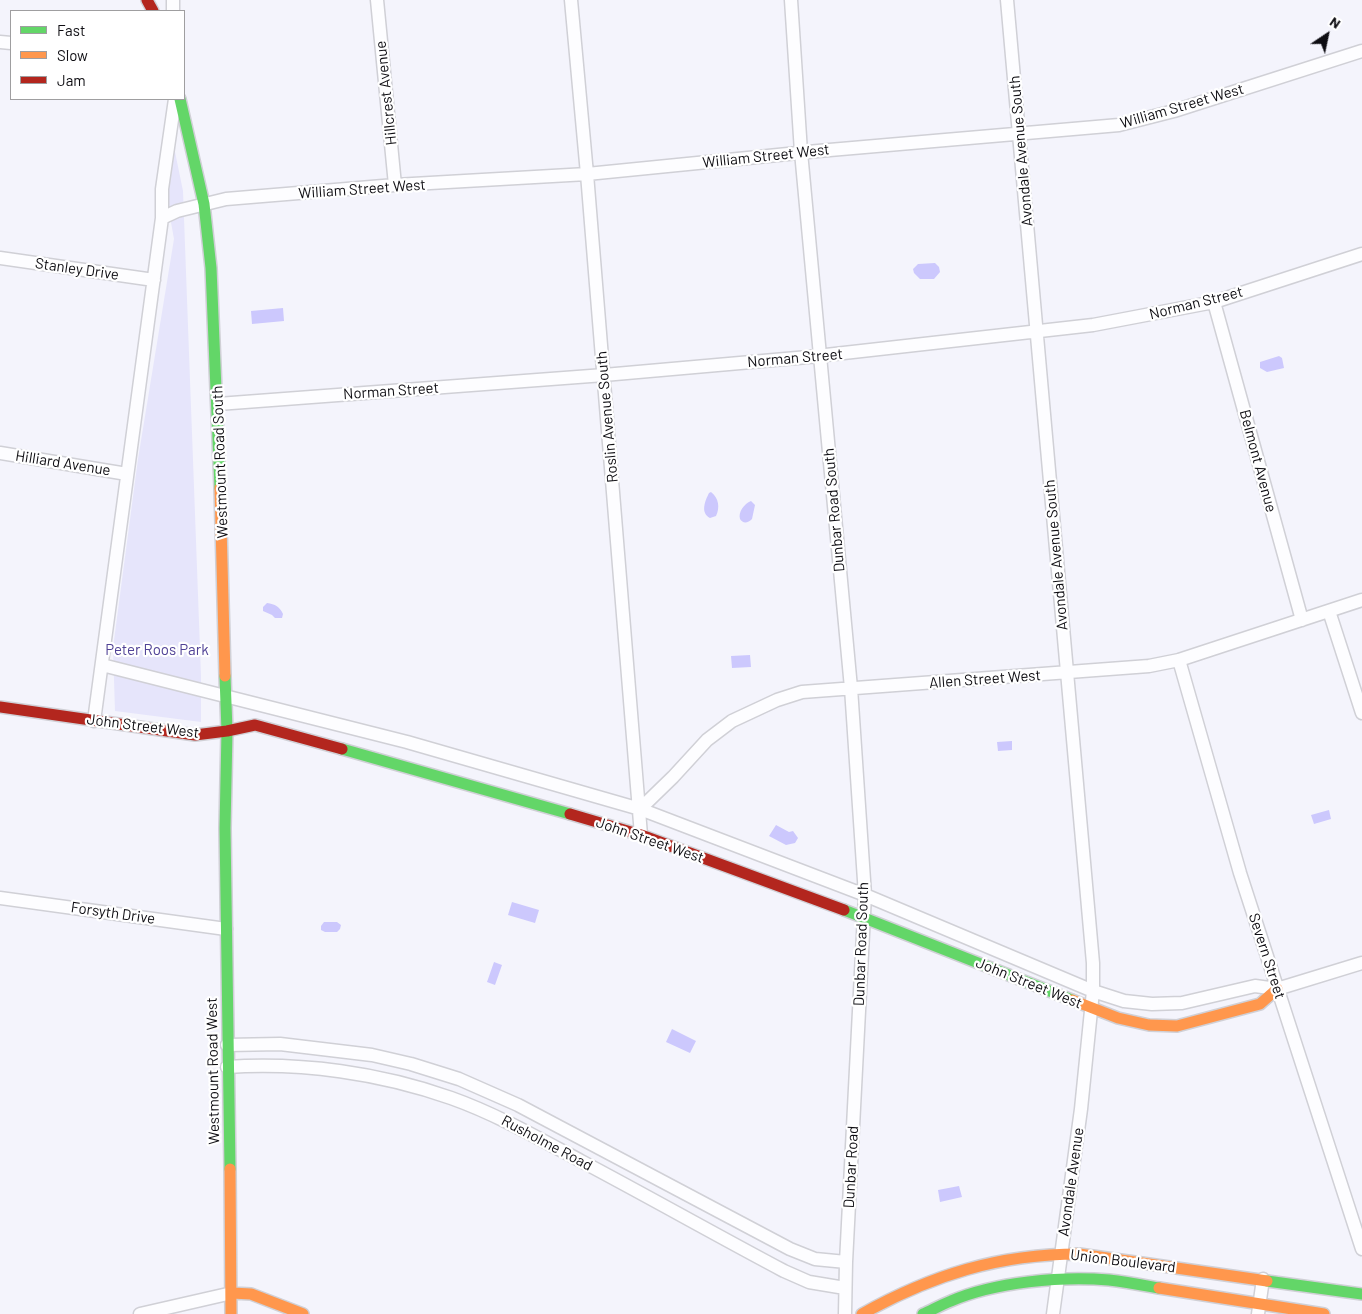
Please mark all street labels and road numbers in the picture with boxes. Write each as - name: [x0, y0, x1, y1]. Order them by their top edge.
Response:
- street label: Hillcrest Avenue: [372, 40, 400, 146]
- street label: Avondale Avenue South: [1005, 75, 1037, 227]
- street label: William Street West: [1118, 80, 1246, 132]
- street label: William Street West: [702, 140, 830, 172]
- street label: William Street West: [298, 176, 426, 202]
- street label: Stanley Drive: [34, 254, 120, 284]
- street label: Norman Street: [1147, 283, 1245, 323]
- street label: Norman Street: [746, 345, 844, 371]
- street label: Roslin Avenue South: [592, 350, 622, 484]
- street label: Norman Street: [343, 379, 439, 403]
- street label: Westmount Road South: [208, 385, 232, 539]
- street label: Belmont Avenue: [1236, 408, 1280, 514]
- street label: Hilliard Avenue: [14, 447, 112, 479]
- street label: Dunbar Road South: [820, 447, 848, 573]
- street label: Avondale Avenue South: [1040, 479, 1072, 631]
- street label: Allen Street West: [929, 666, 1041, 692]
- street label: John Street West: [86, 710, 200, 742]
- street label: John Street West: [594, 813, 706, 867]
- street label: Dunbar Road South: [850, 882, 872, 1006]
- street label: Forsyth Drive: [70, 898, 156, 928]
- street label: Severn Street: [1245, 911, 1289, 1001]
- street label: John Street West: [973, 954, 1085, 1012]
- street label: Westmount Road West: [203, 997, 223, 1145]
- street label: Rusholme Road: [498, 1111, 596, 1175]
- street label: Dunbar Road: [840, 1125, 862, 1209]
- street label: Avondale Avenue: [1054, 1126, 1088, 1238]
- street label: Union Boulevard: [1069, 1246, 1177, 1276]

